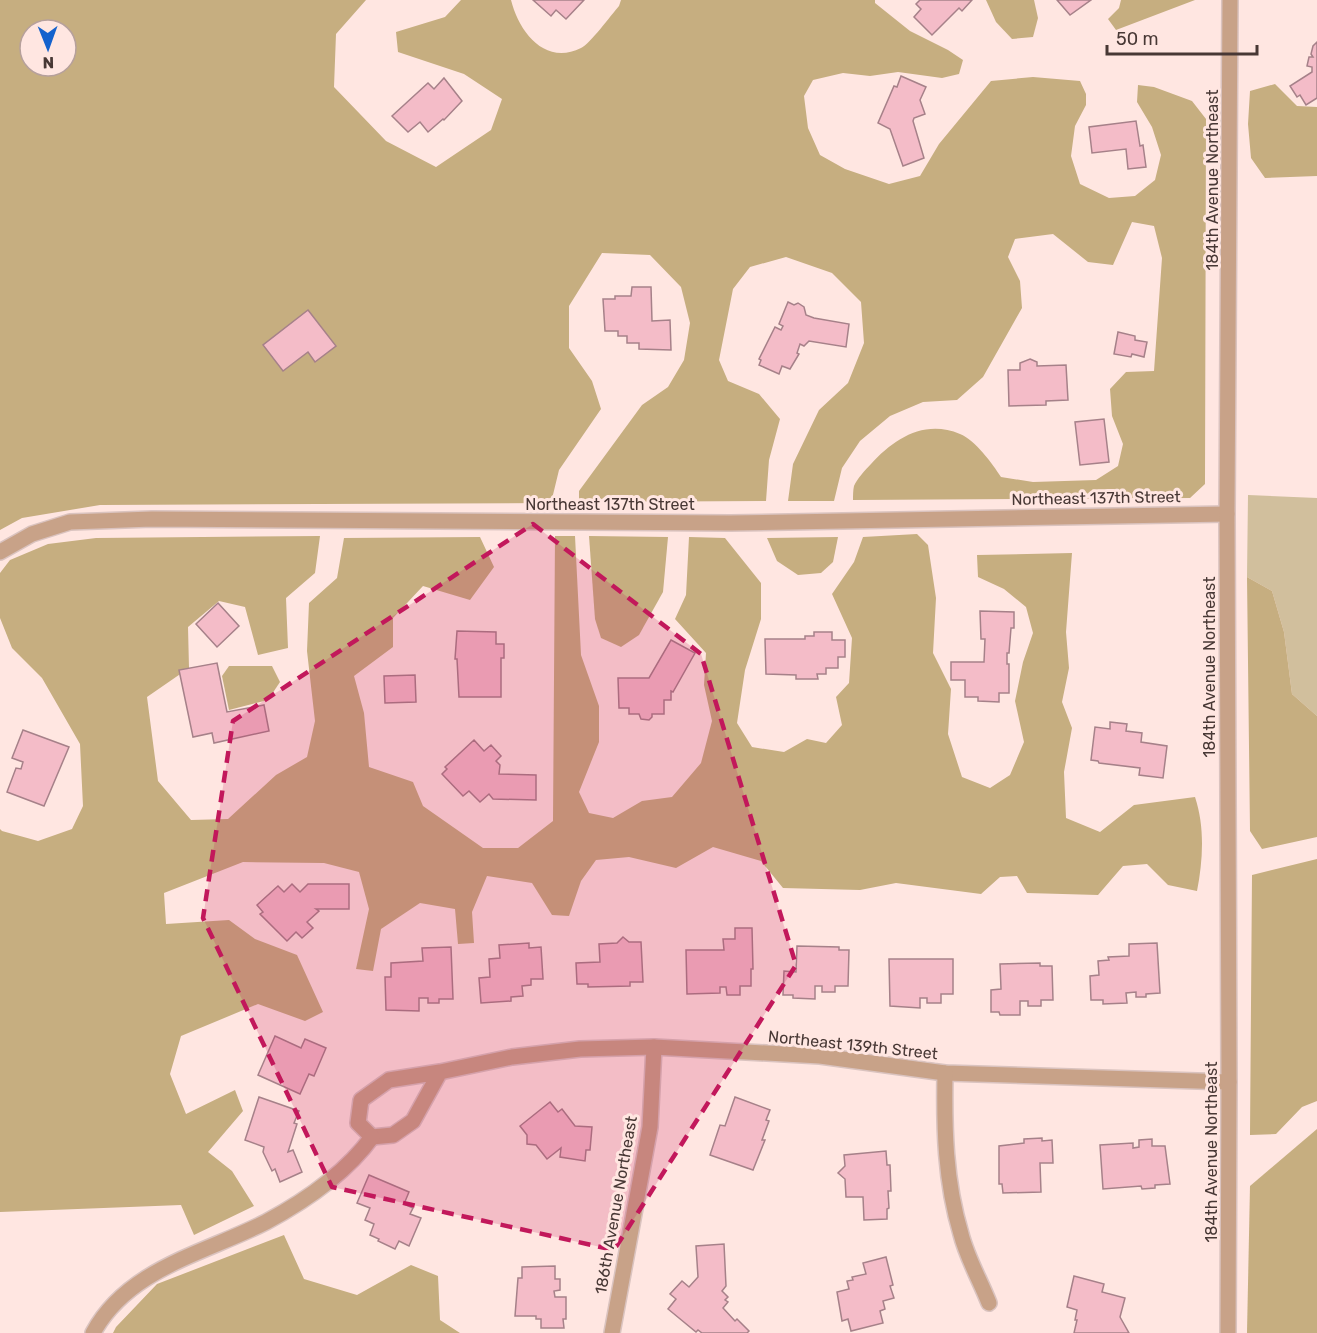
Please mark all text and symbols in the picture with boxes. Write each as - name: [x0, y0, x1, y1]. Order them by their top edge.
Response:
- north arrow: [18, 18, 78, 78]
- scale bar: [1107, 18, 1257, 56]
- text: 50 m: [1116, 28, 1159, 50]
- text: N: [42, 53, 54, 72]
- street label: 184th Avenue Northeast: [1203, 90, 1222, 271]
- street label: Northeast 137th Street: [1011, 487, 1181, 509]
- street label: Northeast 137th Street: [525, 495, 695, 514]
- street label: 184th Avenue Northeast: [1200, 577, 1219, 758]
- street label: Northeast 139th Street: [767, 1027, 939, 1063]
- street label: 184th Avenue Northeast: [1202, 1062, 1221, 1243]
- street label: 186th Avenue Northeast: [591, 1114, 641, 1296]

